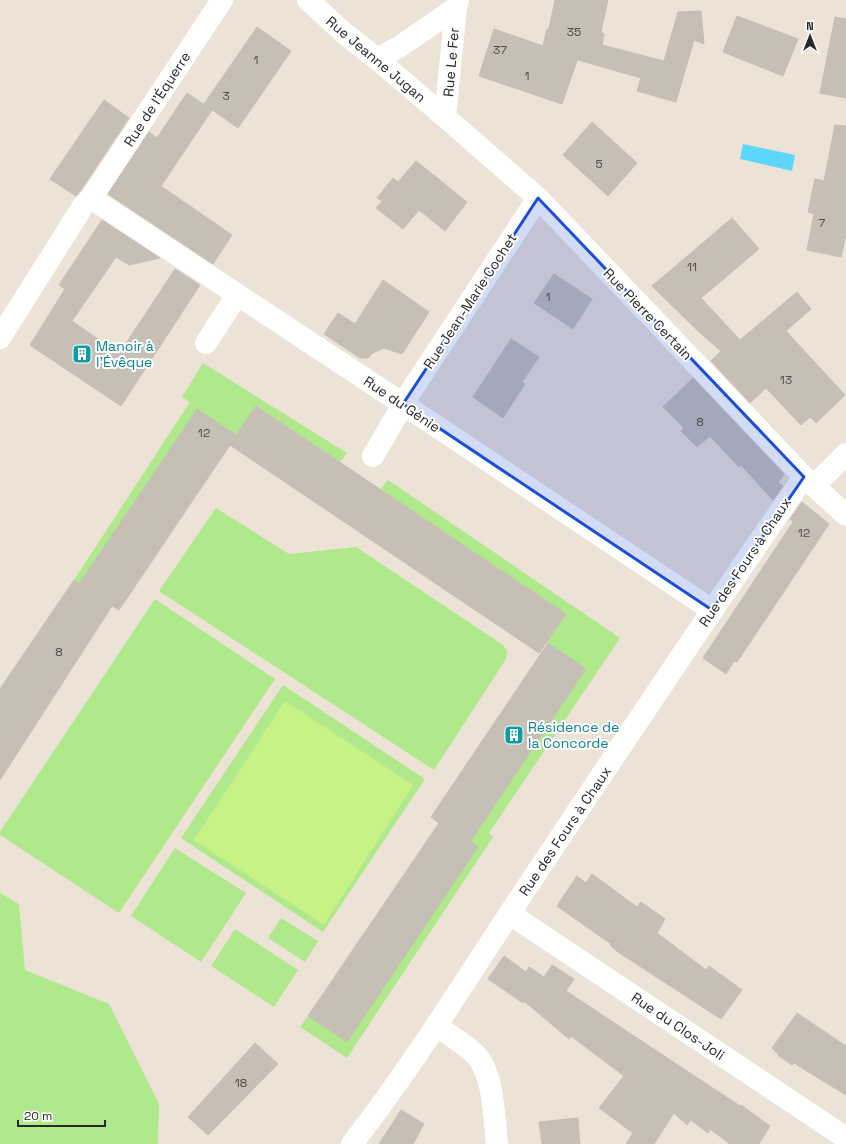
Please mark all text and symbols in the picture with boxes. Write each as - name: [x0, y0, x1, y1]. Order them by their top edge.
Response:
- street label: Rue Jeanne Jugan: [322, 12, 430, 106]
- north arrow: [790, 16, 830, 56]
- text: N: [806, 19, 814, 33]
- house number: 35: [567, 24, 581, 40]
- street label: Rue Le Fer: [439, 26, 463, 98]
- house number: 37: [493, 42, 507, 58]
- street label: Rue de l'Équerre: [120, 48, 194, 150]
- house number: 1: [253, 52, 259, 68]
- house number: 1: [524, 68, 530, 84]
- house number: 3: [222, 88, 230, 104]
- house number: 5: [595, 156, 603, 172]
- house number: 7: [819, 215, 826, 231]
- street label: Rue Jean-Marie Cochet: [419, 230, 521, 372]
- house number: 11: [687, 259, 697, 275]
- street label: Rue Pierre Certain: [600, 264, 696, 364]
- house number: 1: [545, 289, 551, 305]
- place label: Manoir à l'Évêque: [96, 337, 154, 371]
- building icon: Manoir à l'Évêque: [71, 343, 93, 365]
- street label: Rue du Génie: [360, 372, 444, 436]
- house number: 13: [780, 372, 792, 388]
- house number: 8: [696, 414, 704, 430]
- house number: 12: [198, 425, 210, 441]
- street label: Rue des Fours à Chaux: [695, 494, 795, 630]
- house number: 12: [798, 525, 810, 541]
- house number: 8: [55, 644, 63, 660]
- place label: Résidence de la Concorde: [528, 718, 619, 752]
- building icon: Résidence de la Concorde: [503, 724, 525, 746]
- street label: Rue des Fours à Chaux: [515, 763, 615, 899]
- street label: Rue du Clos-Joli: [628, 988, 728, 1064]
- house number: 18: [235, 1075, 247, 1091]
- scale bar: [18, 1102, 105, 1128]
- text: 20 m: [24, 1108, 52, 1124]

